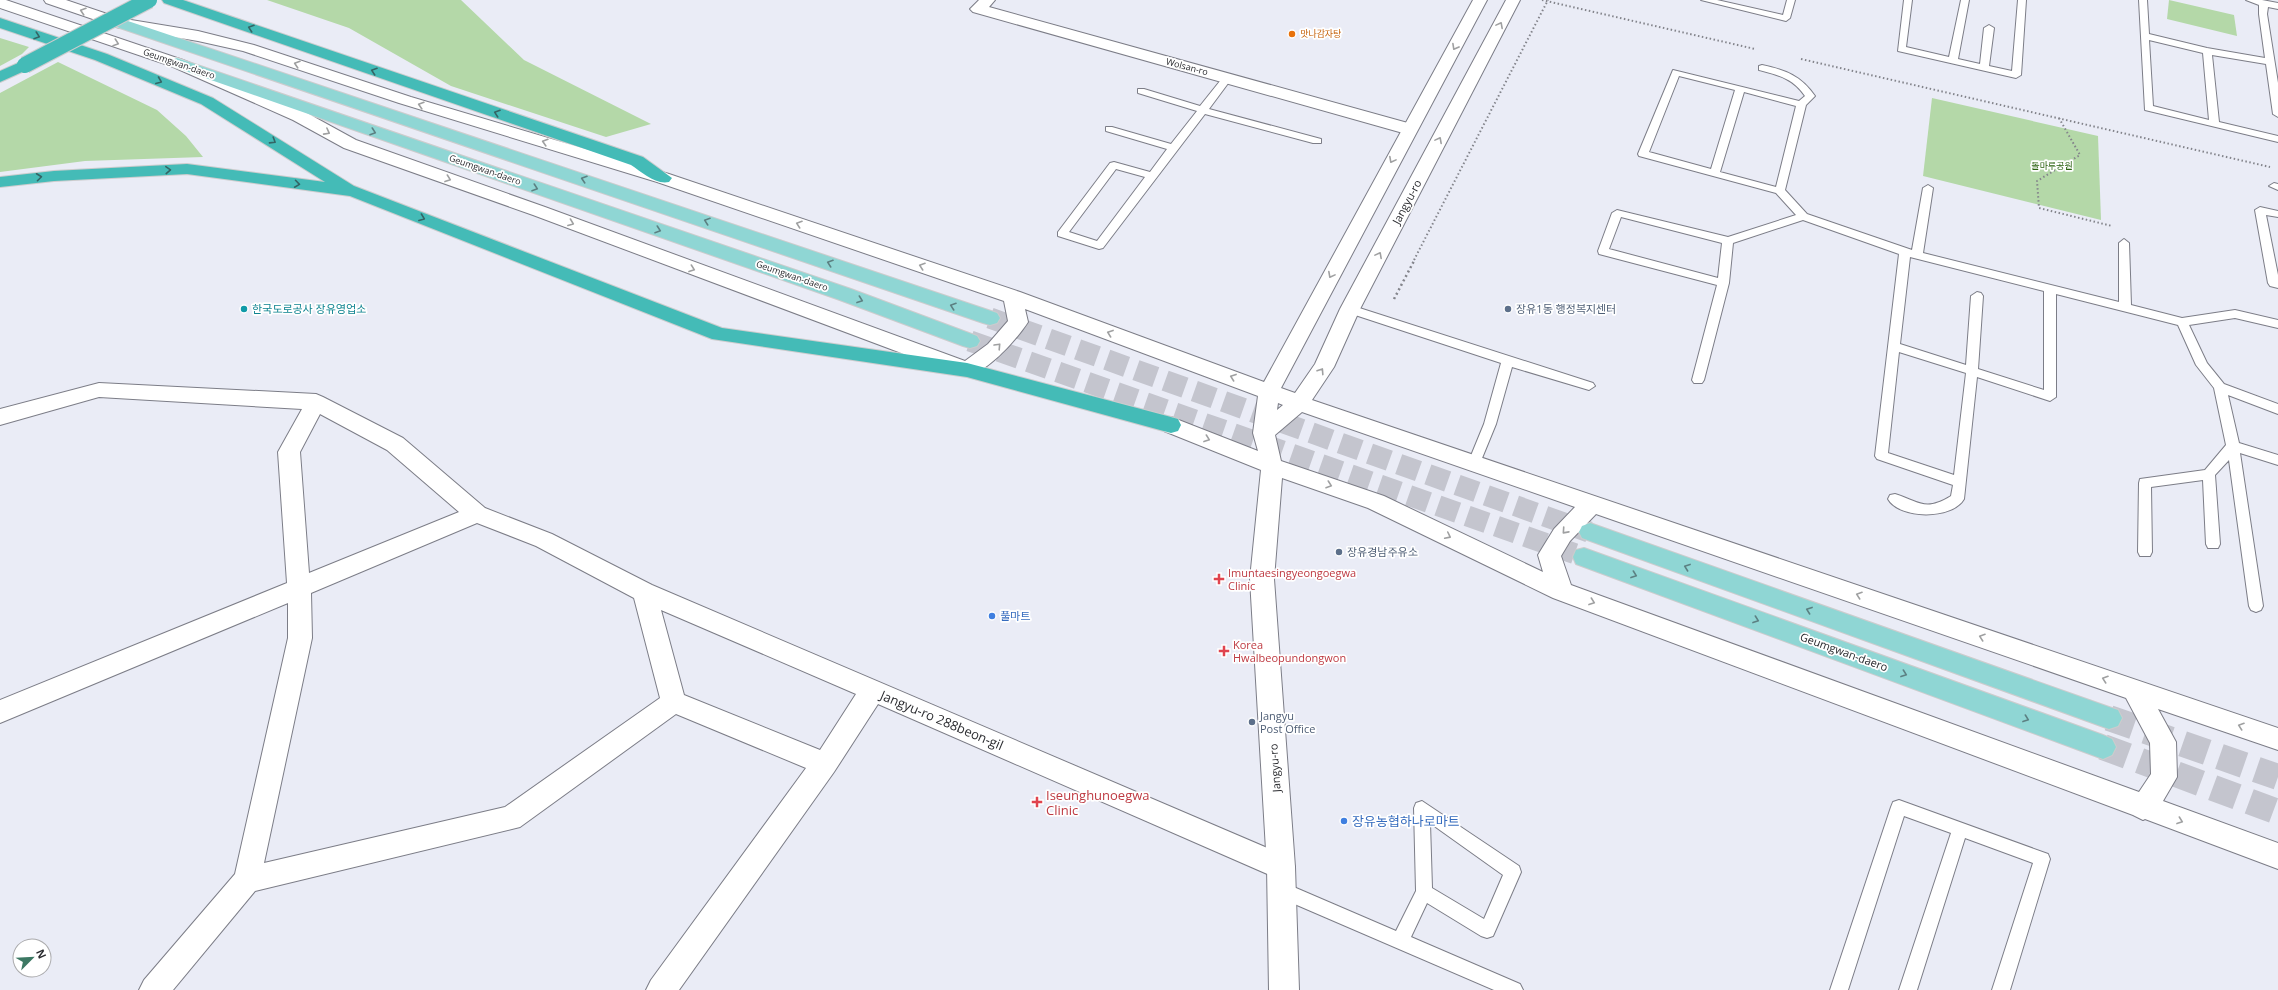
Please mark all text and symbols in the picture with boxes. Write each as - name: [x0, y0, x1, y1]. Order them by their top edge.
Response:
- one-way arrow: [80, 7, 87, 16]
- one-way arrow: [1495, 21, 1503, 29]
- one-way arrow: [248, 25, 255, 33]
- place label: 맛나감자탕: [1300, 27, 1341, 40]
- marker: 맛나감자탕: [1287, 29, 1297, 39]
- one-way arrow: [33, 31, 40, 39]
- one-way arrow: [113, 38, 120, 46]
- one-way arrow: [1453, 42, 1460, 50]
- street label: Geumgwan-daero: [141, 45, 217, 82]
- street label: Wolsan-ro: [1165, 55, 1209, 78]
- one-way arrow: [294, 61, 301, 69]
- one-way arrow: [370, 67, 377, 75]
- one-way arrow: [154, 76, 162, 84]
- one-way arrow: [417, 101, 424, 110]
- one-way arrow: [493, 109, 500, 118]
- one-way arrow: [323, 127, 331, 134]
- one-way arrow: [369, 127, 376, 135]
- one-way arrow: [1435, 136, 1442, 144]
- one-way arrow: [269, 137, 276, 144]
- one-way arrow: [542, 138, 549, 147]
- street label: Geumgwan-daero: [447, 151, 523, 188]
- one-way arrow: [1389, 156, 1397, 163]
- park label: 돌마루공원: [2031, 159, 2073, 172]
- one-way arrow: [165, 166, 171, 174]
- one-way arrow: [36, 173, 42, 182]
- one-way arrow: [445, 174, 452, 182]
- one-way arrow: [581, 175, 588, 184]
- street label: Jangyu-ro: [1388, 176, 1425, 228]
- one-way arrow: [294, 179, 301, 188]
- one-way arrow: [532, 183, 539, 191]
- one-way arrow: [417, 213, 425, 221]
- one-way arrow: [704, 217, 711, 225]
- one-way arrow: [566, 218, 574, 226]
- one-way arrow: [796, 220, 803, 229]
- one-way arrow: [655, 225, 662, 234]
- one-way arrow: [1374, 251, 1381, 259]
- street label: Geumgwan-daero: [754, 257, 830, 294]
- one-way arrow: [827, 259, 834, 268]
- one-way arrow: [919, 262, 926, 271]
- one-way arrow: [689, 264, 696, 273]
- one-way arrow: [1328, 271, 1336, 278]
- one-way arrow: [857, 296, 864, 304]
- place label: 한국도로공사 장유영업소: [252, 301, 366, 316]
- place label: 장유1동 행정복지센터: [1516, 301, 1616, 316]
- one-way arrow: [950, 302, 957, 310]
- marker: 한국도로공사 장유영업소: [239, 304, 249, 314]
- marker: 장유1동 행정복지센터: [1503, 304, 1513, 314]
- one-way arrow: [1107, 329, 1114, 337]
- one-way arrow: [993, 343, 1000, 351]
- one-way arrow: [1316, 368, 1324, 375]
- one-way arrow: [1229, 374, 1236, 382]
- one-way arrow: [1204, 434, 1211, 442]
- one-way arrow: [1325, 481, 1332, 489]
- one-way arrow: [1563, 527, 1570, 534]
- one-way arrow: [1444, 531, 1451, 539]
- place label: 장유경남주유소: [1347, 544, 1418, 559]
- marker: 장유경남주유소: [1334, 547, 1344, 557]
- one-way arrow: [1683, 563, 1690, 571]
- place label: Imuntaesingyeongoegwa Clinic: [1228, 565, 1356, 593]
- one-way arrow: [1630, 570, 1637, 578]
- marker: Imuntaesingyeongoegwa Clinic: [1213, 573, 1225, 585]
- one-way arrow: [1856, 591, 1863, 599]
- one-way arrow: [1588, 597, 1595, 606]
- one-way arrow: [1806, 607, 1813, 615]
- place label: 풀마트: [1000, 608, 1030, 623]
- marker: 풀마트: [987, 611, 997, 621]
- one-way arrow: [1752, 615, 1759, 623]
- street label: Geumgwan-daero: [1798, 629, 1890, 674]
- one-way arrow: [1979, 633, 1986, 642]
- place label: Korea Hwalbeopundongwon: [1233, 637, 1346, 665]
- marker: Korea Hwalbeopundongwon: [1218, 645, 1230, 657]
- one-way arrow: [1901, 669, 1908, 678]
- one-way arrow: [2102, 675, 2109, 684]
- street label: Jangyu-ro 288beon-gil: [876, 685, 1006, 754]
- place label: Jangyu Post Office: [1259, 708, 1315, 736]
- one-way arrow: [2023, 714, 2030, 722]
- marker: Jangyu Post Office: [1247, 717, 1257, 727]
- one-way arrow: [2238, 722, 2245, 731]
- street label: Jangyu-ro: [1265, 743, 1284, 794]
- place label: Iseunghunoegwa Clinic: [1046, 786, 1150, 819]
- marker: Iseunghunoegwa Clinic: [1031, 796, 1043, 808]
- place label: 장유농협하나로마트: [1352, 812, 1460, 830]
- marker: 장유농협하나로마트: [1339, 816, 1349, 826]
- one-way arrow: [2176, 816, 2183, 825]
- north arrow: [12, 938, 52, 978]
- text: N: [33, 947, 50, 961]

